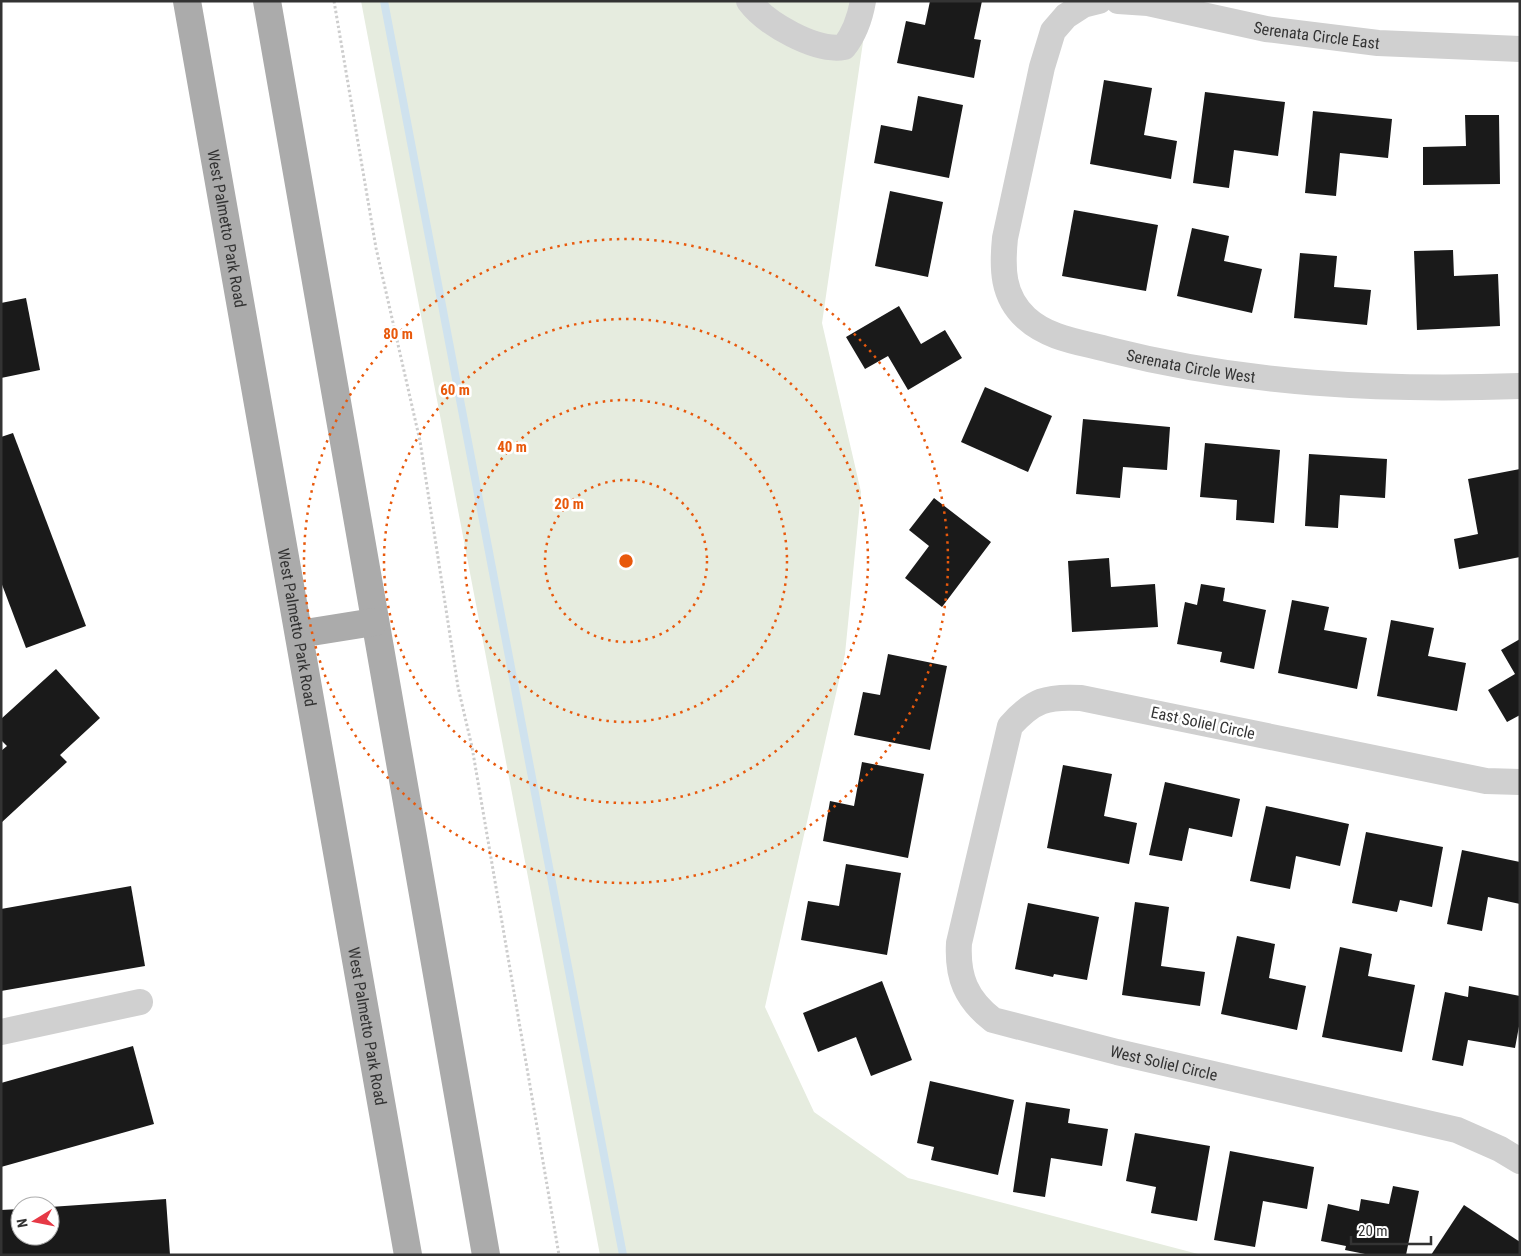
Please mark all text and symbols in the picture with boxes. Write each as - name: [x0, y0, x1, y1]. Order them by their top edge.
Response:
- street label: Serenata Circle East: [1252, 17, 1381, 53]
- street label: West Palmetto Park Road: [204, 148, 250, 309]
- text: 80 m: [383, 325, 413, 343]
- street label: Serenata Circle West: [1125, 345, 1257, 386]
- text: 60 m: [440, 381, 470, 399]
- text: 40 m: [497, 438, 527, 456]
- text: 20 m: [554, 495, 584, 513]
- street label: West Palmetto Park Road: [274, 547, 321, 708]
- centre of rings: [617, 552, 635, 570]
- street label: East Soliel Circle: [1149, 703, 1257, 743]
- street label: West Palmetto Park Road: [344, 946, 391, 1107]
- street label: West Soliel Circle: [1108, 1041, 1219, 1084]
- north arrow: [10, 1196, 60, 1246]
- scale bar: [1351, 1214, 1431, 1246]
- text: N: [14, 1218, 31, 1229]
- text: 20 m: [1358, 1222, 1388, 1240]

